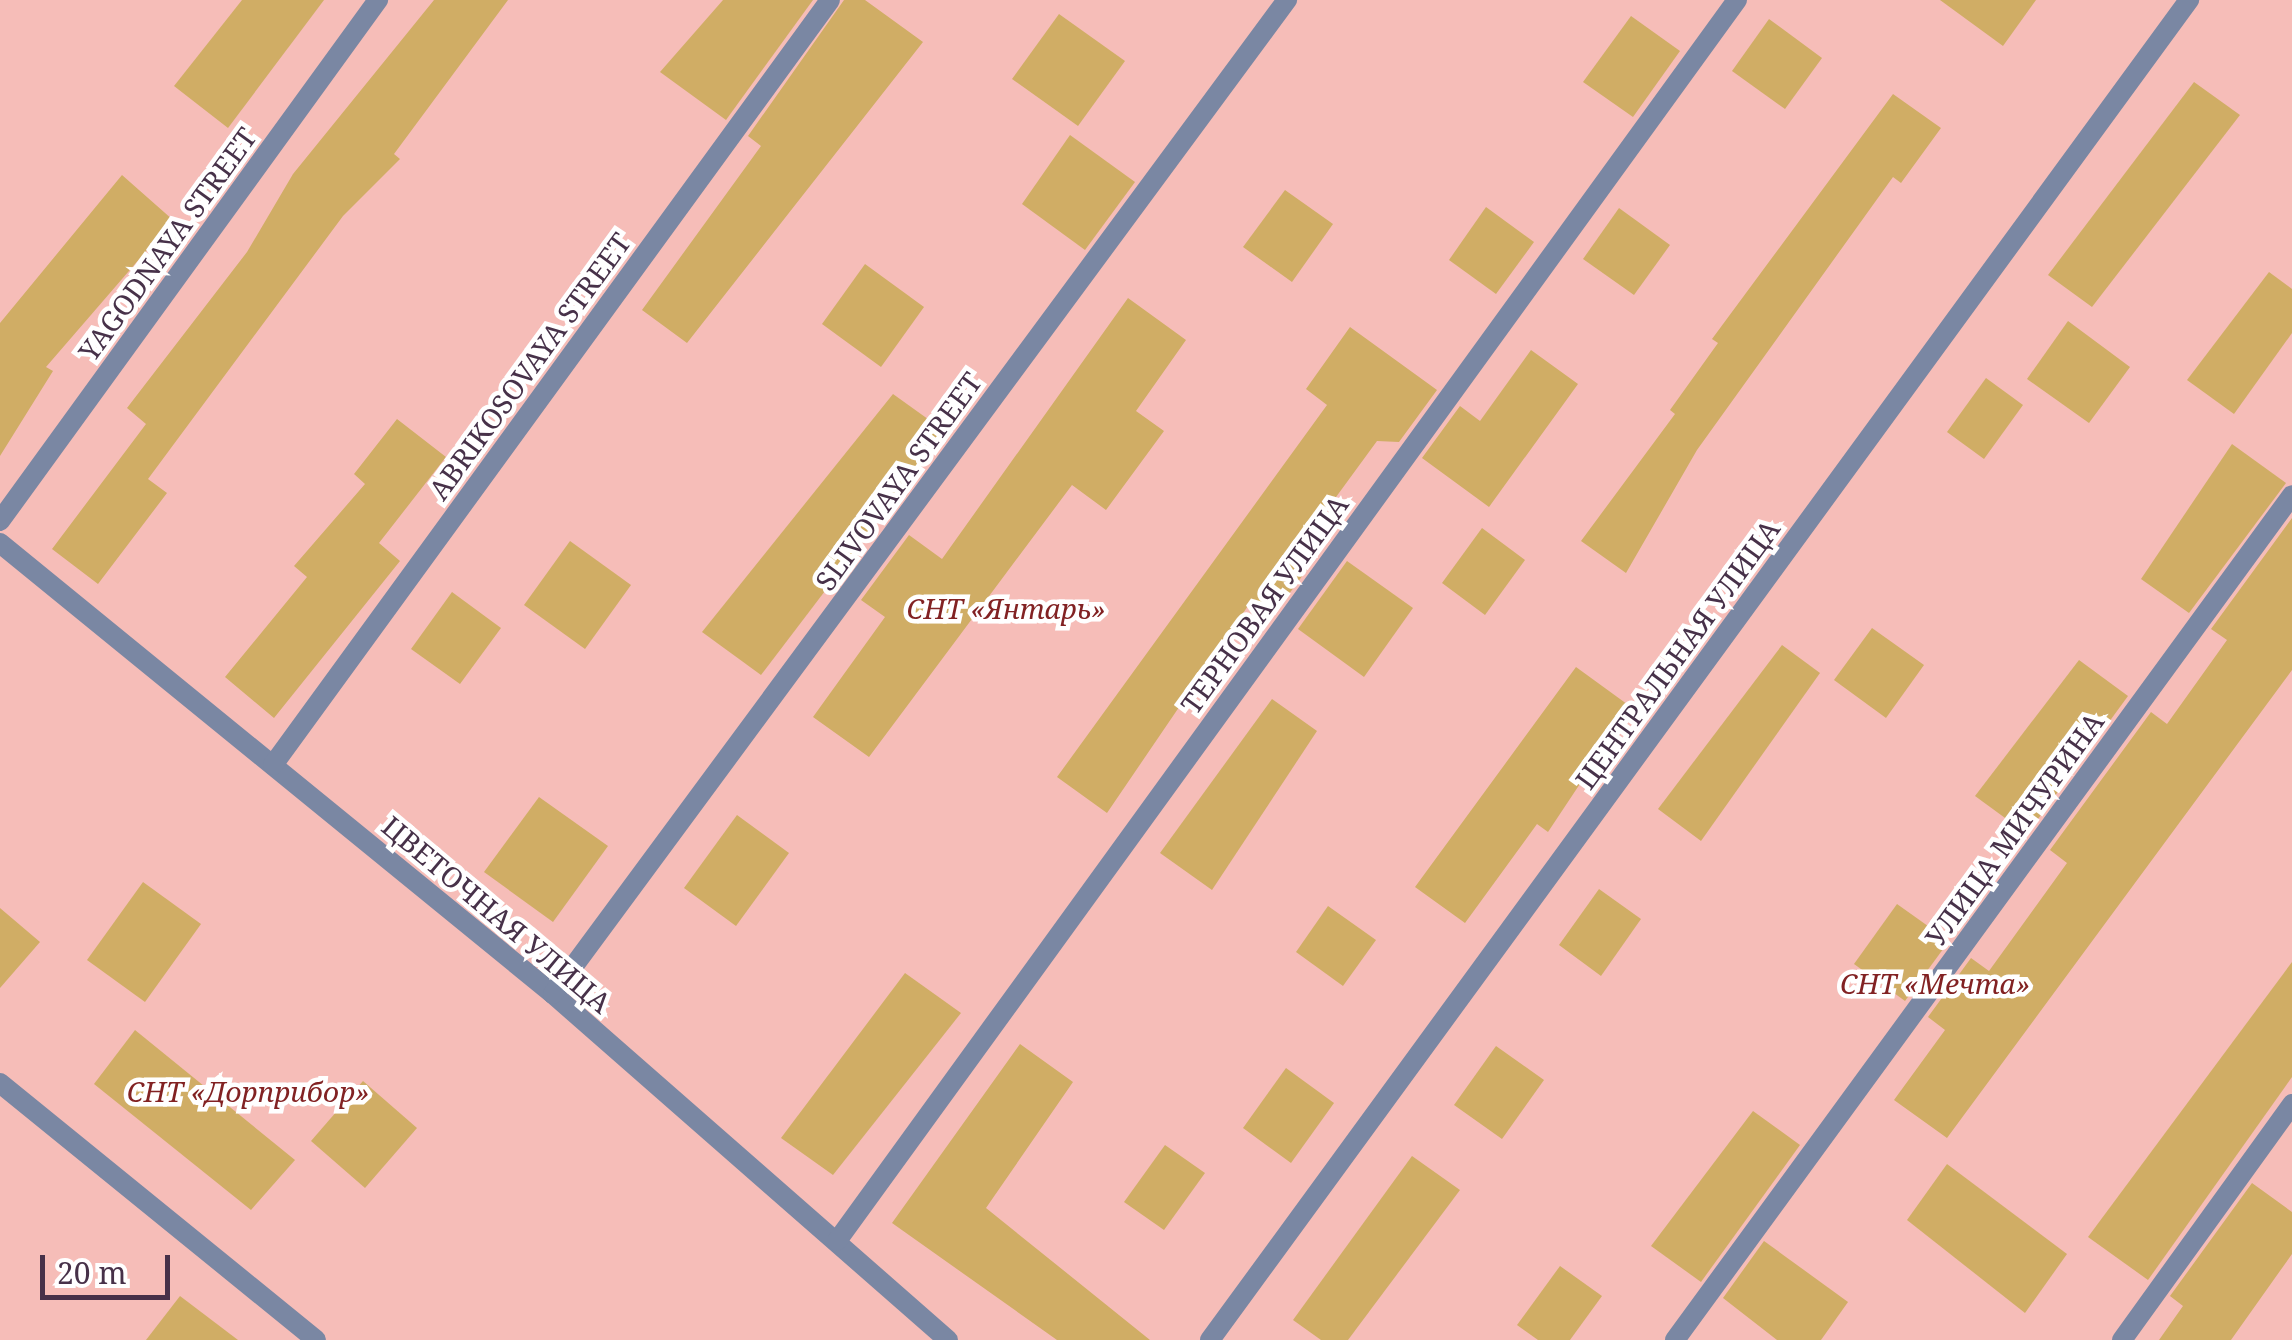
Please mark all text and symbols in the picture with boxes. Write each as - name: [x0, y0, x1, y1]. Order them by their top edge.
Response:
- street label: YAGODNAYA STREET: [71, 121, 263, 367]
- street label: ABRIKOSOVAYA STREET: [421, 226, 637, 506]
- street label: SLIVOVAYA STREET: [808, 366, 988, 596]
- street label: ТЕРНОВАЯ УЛИЦА: [1173, 488, 1355, 720]
- street label: ЦЕНТРАЛЬНАЯ УЛИЦА: [1568, 513, 1786, 795]
- park label: СНТ «Янтарь»: [906, 591, 1106, 625]
- street label: УЛИЦА МИЧУРИНА: [1918, 706, 2110, 952]
- street label: ЦВЕТОЧНАЯ УЛИЦА: [376, 809, 618, 1019]
- park label: СНТ «Мечта»: [1840, 966, 2030, 1000]
- park label: СНТ «Дорприбор»: [126, 1074, 370, 1108]
- scale bar: [45, 1235, 175, 1297]
- text: 20 m: [57, 1252, 127, 1293]

